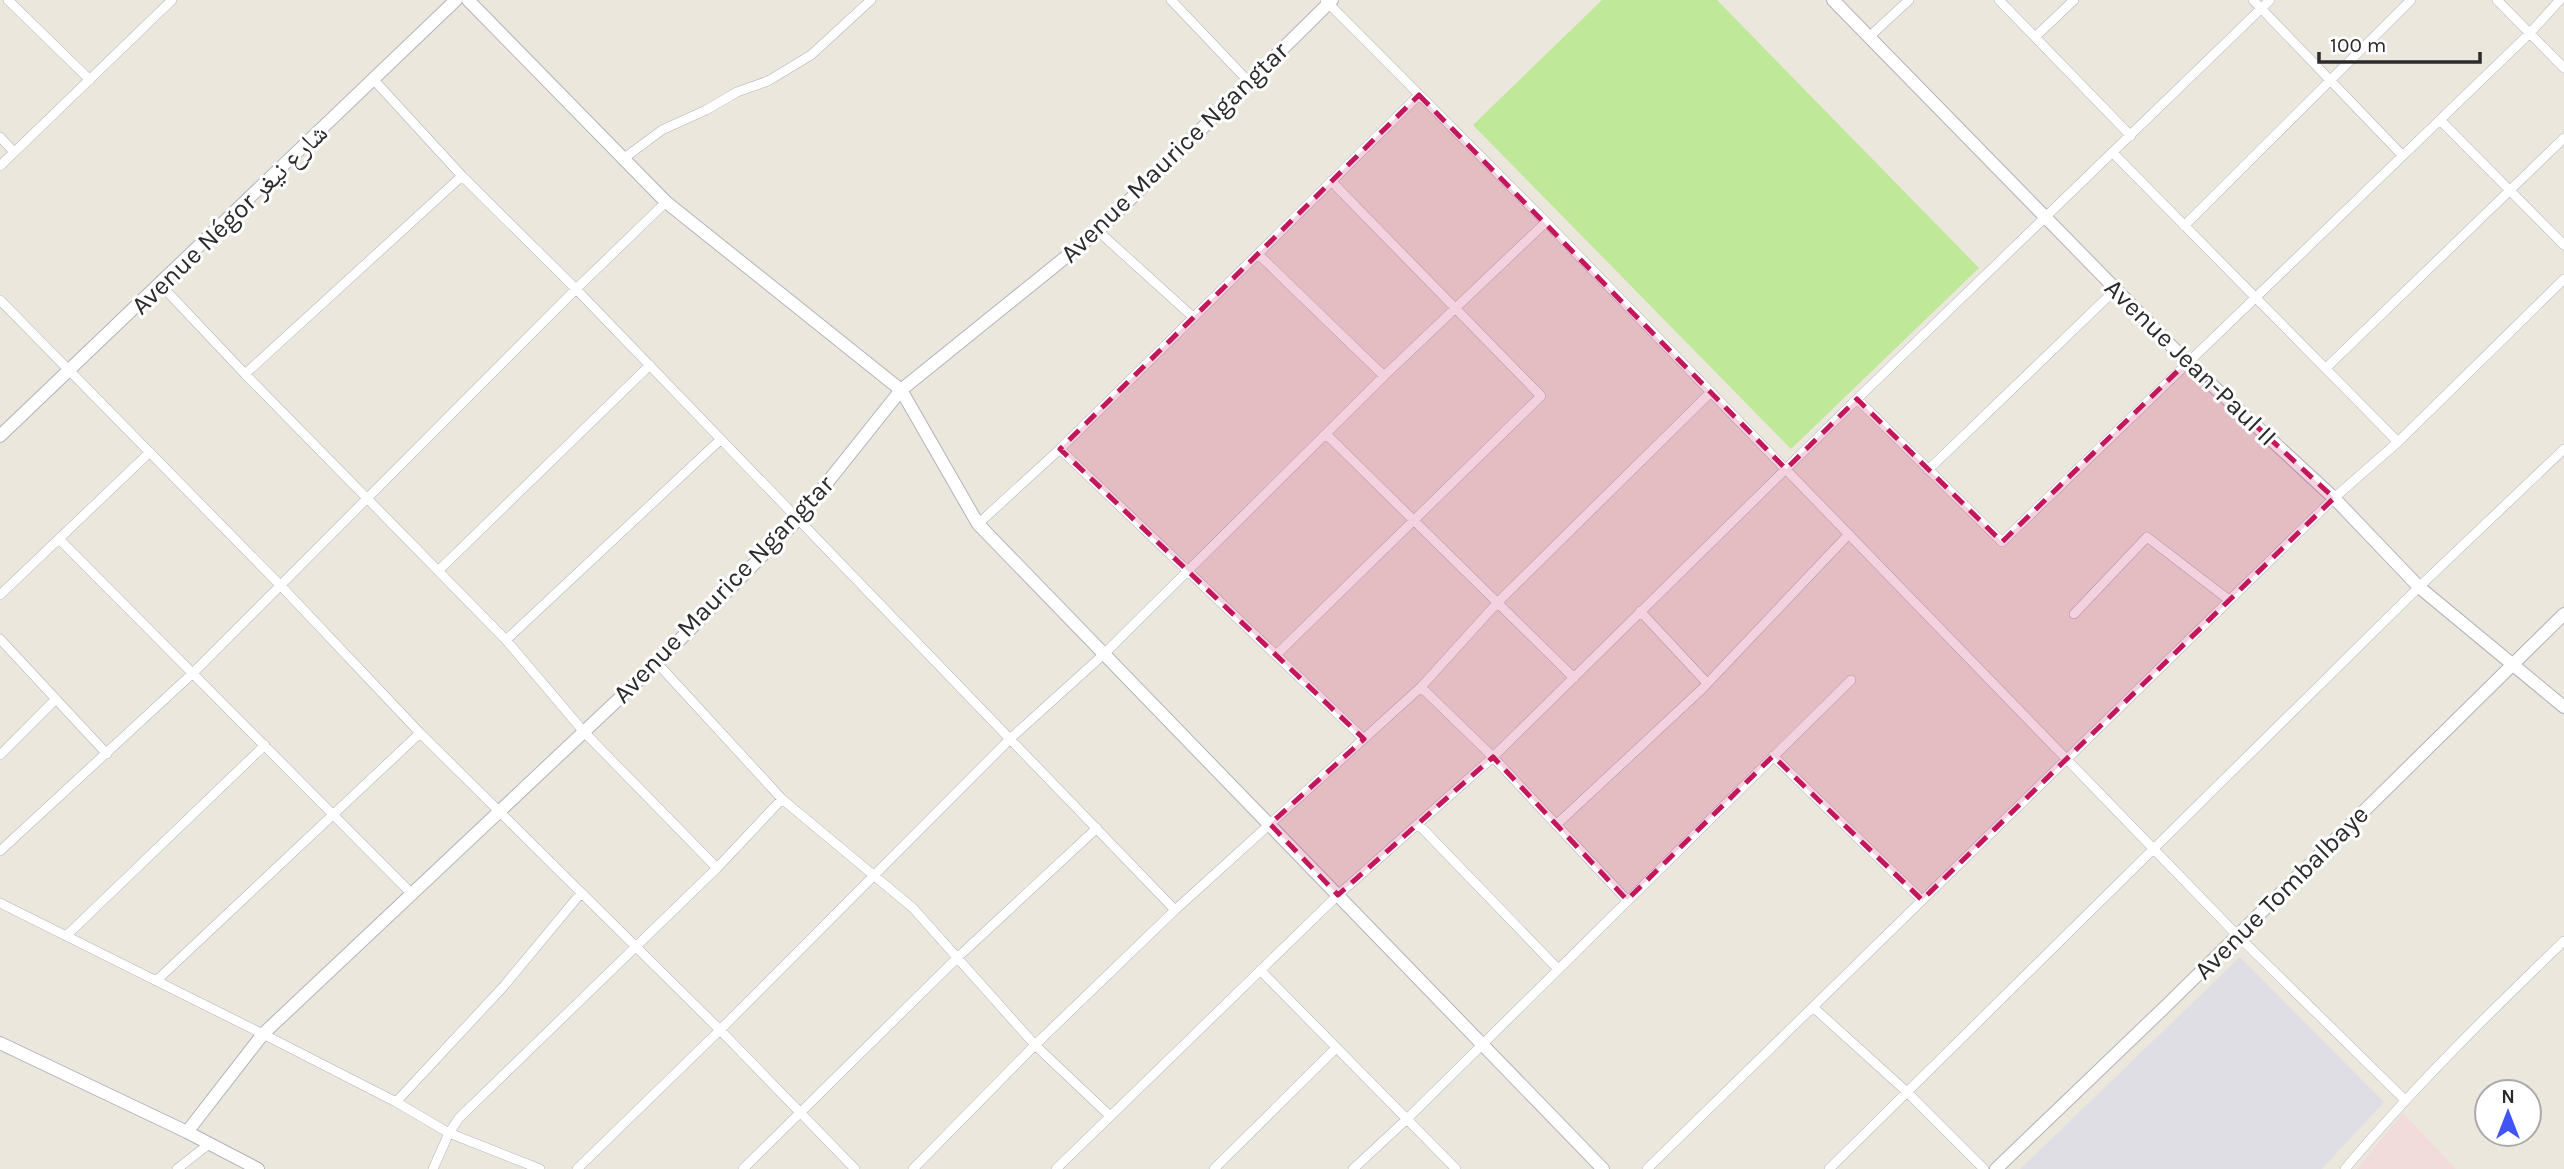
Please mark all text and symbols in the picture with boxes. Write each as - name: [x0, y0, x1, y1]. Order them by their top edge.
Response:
- scale bar: [2319, 21, 2480, 65]
- text: 100 m: [2330, 33, 2387, 57]
- street label: Avenue Maurice Ngangtar: [1054, 35, 1295, 269]
- street label: Avenue Négor شارع نيغر: [125, 118, 334, 321]
- street label: Avenue Jean-Paul II: [2098, 272, 2283, 452]
- street label: Avenue Maurice Ngangtar: [606, 469, 841, 710]
- street label: Avenue Tombalbaye: [2188, 799, 2375, 986]
- north arrow: [2473, 1078, 2543, 1148]
- text: N: [2501, 1086, 2515, 1108]

